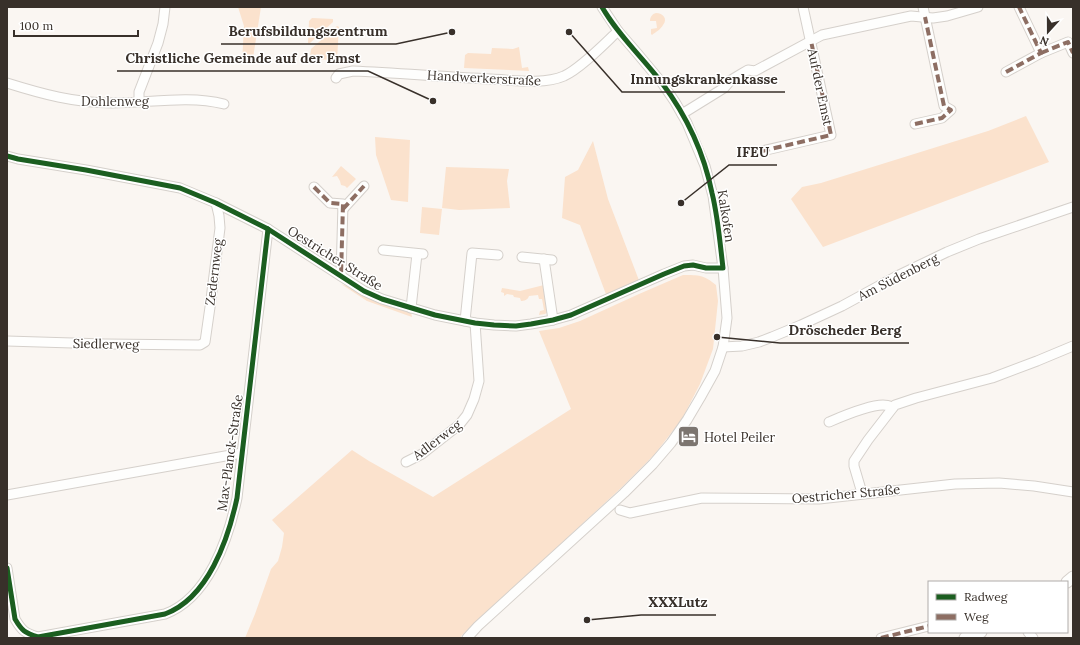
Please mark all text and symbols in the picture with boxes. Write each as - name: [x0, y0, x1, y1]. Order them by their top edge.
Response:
- scale bar: [14, 12, 138, 38]
- north arrow: [1028, 12, 1068, 52]
- text: 100 m: [20, 18, 53, 33]
- callout: Berufsbildungszentrum: [221, 18, 396, 44]
- text: Berufsbildungszentrum: [228, 22, 388, 40]
- text: N: [1037, 33, 1051, 49]
- callout: Christliche Gemeinde auf der Emst: [117, 45, 368, 71]
- street label: Auf der Emst: [803, 46, 836, 127]
- text: Christliche Gemeinde auf der Emst: [125, 49, 361, 67]
- callout: Innungskrankenkasse: [622, 66, 785, 92]
- street label: Handwerkerstraße: [427, 67, 541, 89]
- text: Innungskrankenkasse: [630, 70, 778, 88]
- street label: Dohlenweg: [81, 93, 150, 110]
- callout: IFEU: [729, 139, 777, 165]
- text: IFEU: [737, 143, 770, 161]
- street label: Kalkofen: [713, 189, 739, 244]
- street label: Oestricher Straße: [284, 222, 386, 294]
- street label: Zedernweg: [201, 237, 227, 307]
- street label: Am Südenberg: [854, 249, 942, 305]
- callout: Dröscheder Berg: [780, 317, 909, 343]
- text: Dröscheder Berg: [789, 321, 903, 339]
- street label: Siedlerweg: [73, 335, 140, 353]
- street label: Max-Planck-Straße: [213, 394, 247, 512]
- street label: Adlerweg: [408, 416, 465, 464]
- hotel icon: Hotel Peiler: [676, 424, 702, 450]
- place label: Hotel Peiler: [704, 429, 776, 446]
- street label: Oestricher Straße: [791, 481, 901, 507]
- legend: [928, 581, 1068, 633]
- callout: XXXLutz: [641, 589, 716, 615]
- text: Radweg: [964, 589, 1008, 604]
- text: XXXLutz: [648, 593, 708, 611]
- text: Weg: [964, 609, 989, 624]

